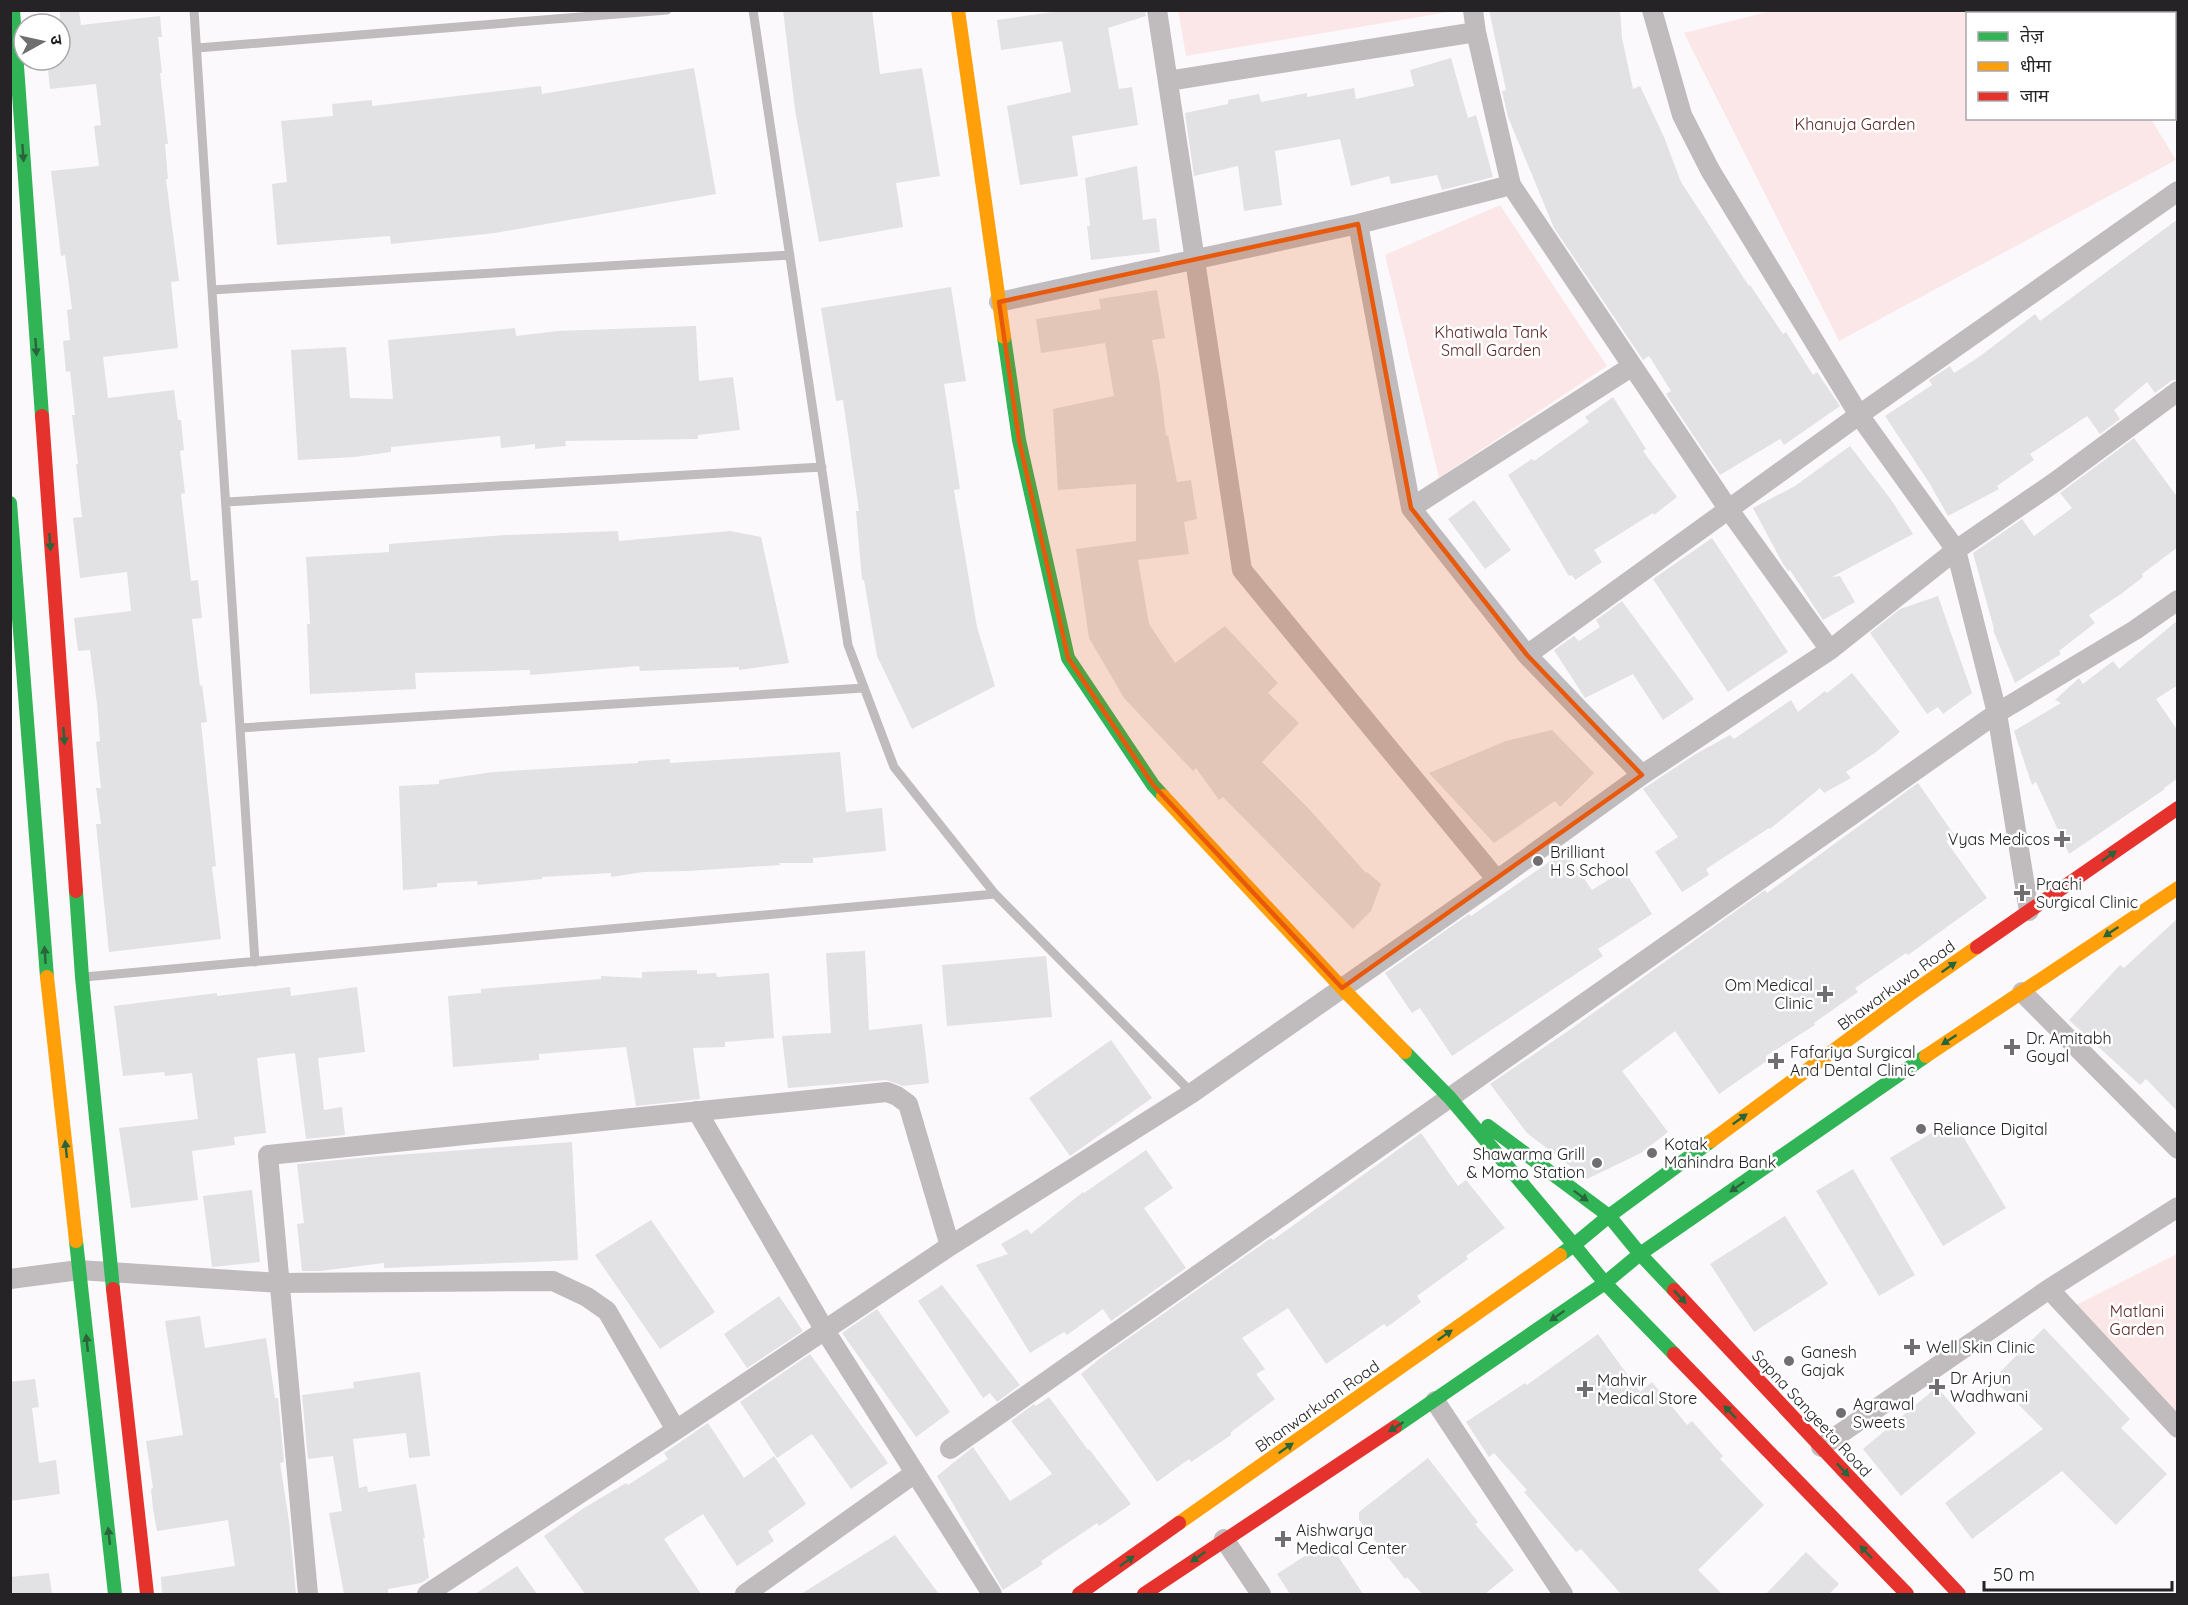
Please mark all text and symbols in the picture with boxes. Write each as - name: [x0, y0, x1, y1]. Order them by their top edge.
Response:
- north arrow: [12, 12, 72, 72]
- legend: [1966, 12, 2176, 120]
- text: तेज़: [2020, 24, 2044, 47]
- text: उ: [46, 34, 67, 47]
- text: धीमा: [2020, 54, 2051, 77]
- text: जाम: [2020, 84, 2050, 107]
- park label: Khanuja Garden: [1794, 114, 1916, 134]
- one-way arrow: [18, 143, 28, 162]
- park label: Khatiwala Tank Small Garden: [1434, 322, 1548, 360]
- one-way arrow: [32, 338, 41, 357]
- one-way arrow: [46, 532, 55, 551]
- one-way arrow: [60, 727, 69, 746]
- place label: Vyas Medicos: [1948, 829, 2050, 849]
- marker: Vyas Medicos: [2055, 832, 2069, 846]
- place label: Brilliant H S School: [1550, 842, 1629, 880]
- one-way arrow: [2100, 850, 2116, 862]
- marker: Brilliant H S School: [1531, 854, 1545, 868]
- place label: Prachi Surgical Clinic: [2036, 874, 2138, 912]
- marker: Prachi Surgical Clinic: [2013, 884, 2031, 902]
- one-way arrow: [2104, 926, 2120, 938]
- street label: Bhawarkuwa Road: [1833, 936, 1959, 1034]
- one-way arrow: [40, 945, 50, 964]
- one-way arrow: [1940, 961, 1956, 973]
- place label: Om Medical Clinic: [1725, 975, 1813, 1013]
- marker: Om Medical Clinic: [1818, 987, 1832, 1001]
- place label: Dr. Amitabh Goyal: [2026, 1028, 2112, 1066]
- one-way arrow: [1941, 1034, 1957, 1045]
- marker: Dr. Amitabh Goyal: [2003, 1038, 2021, 1056]
- place label: Fafariya Surgical And Dental Clinic: [1790, 1042, 1916, 1080]
- marker: Fafariya Surgical And Dental Clinic: [1767, 1052, 1785, 1070]
- one-way arrow: [1732, 1113, 1748, 1125]
- place label: Reliance Digital: [1933, 1119, 2048, 1139]
- marker: Reliance Digital: [1914, 1122, 1928, 1136]
- place label: Kotak Mahindra Bank: [1664, 1134, 1776, 1172]
- one-way arrow: [61, 1139, 70, 1158]
- place label: Shawarma Grill & Momo Station: [1466, 1144, 1585, 1182]
- marker: Kotak Mahindra Bank: [1645, 1146, 1659, 1160]
- marker: Shawarma Grill & Momo Station: [1590, 1156, 1604, 1170]
- one-way arrow: [1729, 1181, 1745, 1193]
- one-way arrow: [1573, 1189, 1589, 1202]
- one-way arrow: [1673, 1289, 1686, 1304]
- park label: Matlani Garden: [2110, 1301, 2164, 1339]
- one-way arrow: [1549, 1310, 1565, 1322]
- one-way arrow: [1437, 1329, 1453, 1341]
- one-way arrow: [82, 1333, 92, 1352]
- place label: Well Skin Clinic: [1926, 1337, 2035, 1357]
- marker: Well Skin Clinic: [1903, 1338, 1921, 1356]
- place label: Ganesh Gajak: [1801, 1342, 1857, 1380]
- street label: Sapna Sangeeta Road: [1748, 1345, 1876, 1481]
- marker: Ganesh Gajak: [1782, 1354, 1796, 1368]
- street label: Bhanwarkuan Road: [1251, 1356, 1383, 1456]
- place label: Dr Arjun Wadhwani: [1950, 1368, 2028, 1406]
- place label: Mahvir Medical Store: [1597, 1370, 1697, 1408]
- marker: Dr Arjun Wadhwani: [1928, 1378, 1946, 1396]
- marker: Mahvir Medical Store: [1578, 1382, 1592, 1396]
- place label: Agrawal Sweets: [1853, 1394, 1914, 1432]
- one-way arrow: [1724, 1406, 1738, 1420]
- marker: Agrawal Sweets: [1834, 1406, 1848, 1420]
- one-way arrow: [1388, 1421, 1404, 1432]
- one-way arrow: [1278, 1443, 1294, 1454]
- one-way arrow: [1835, 1462, 1849, 1476]
- place label: Aishwarya Medical Center: [1296, 1520, 1407, 1558]
- one-way arrow: [104, 1527, 113, 1546]
- marker: Aishwarya Medical Center: [1274, 1530, 1292, 1548]
- one-way arrow: [1859, 1545, 1873, 1560]
- one-way arrow: [1191, 1551, 1207, 1563]
- scale bar: [1984, 1554, 2172, 1592]
- one-way arrow: [1118, 1555, 1134, 1567]
- text: 50 m: [1993, 1563, 2035, 1586]

